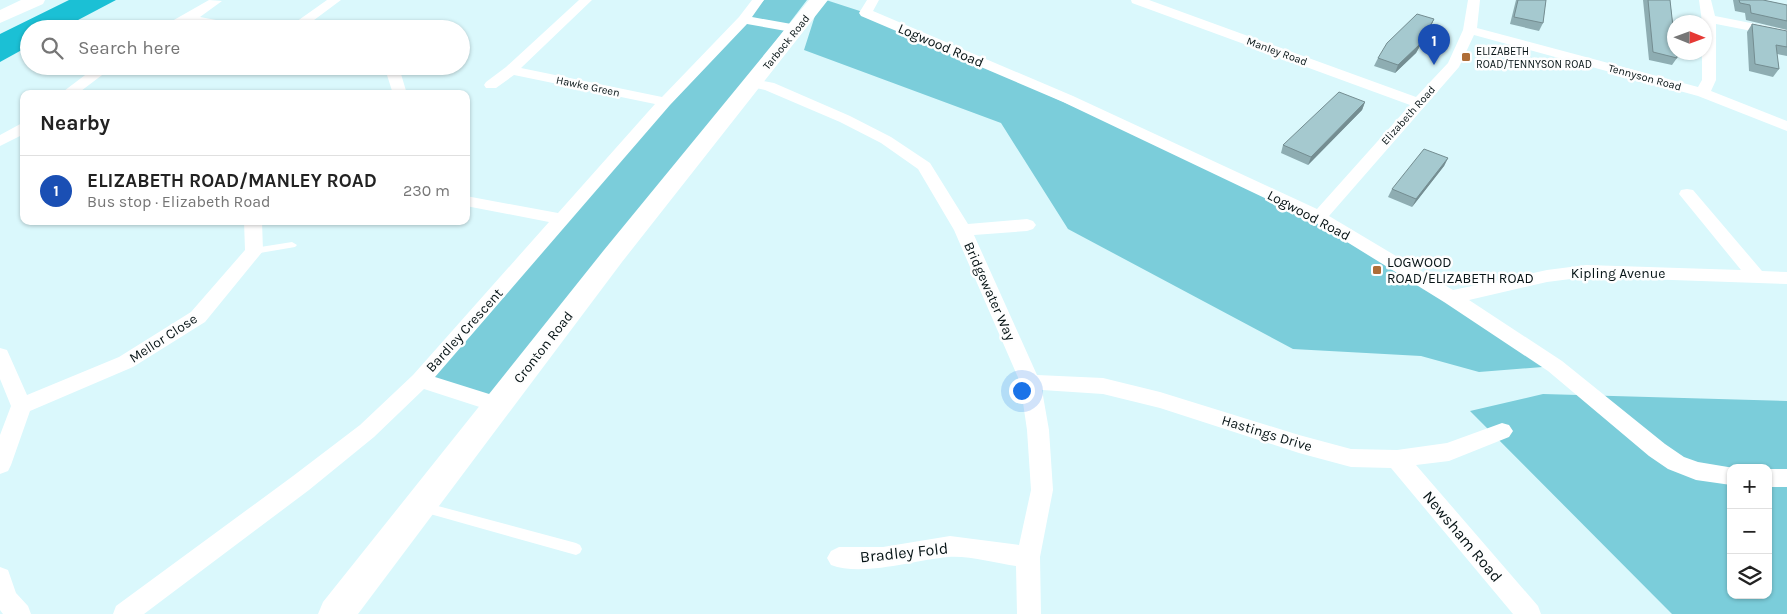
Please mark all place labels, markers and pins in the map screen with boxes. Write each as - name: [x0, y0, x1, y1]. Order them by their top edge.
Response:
- pin: 1: [1418, 24, 1450, 65]
- place label: ELIZABETH ROAD/TENNYSON ROAD: [1476, 45, 1592, 71]
- marker: ELIZABETH ROAD/TENNYSON ROAD: [1460, 51, 1472, 63]
- place label: LOGWOOD ROAD/ELIZABETH ROAD: [1387, 254, 1534, 287]
- marker: LOGWOOD ROAD/ELIZABETH ROAD: [1371, 264, 1383, 276]

